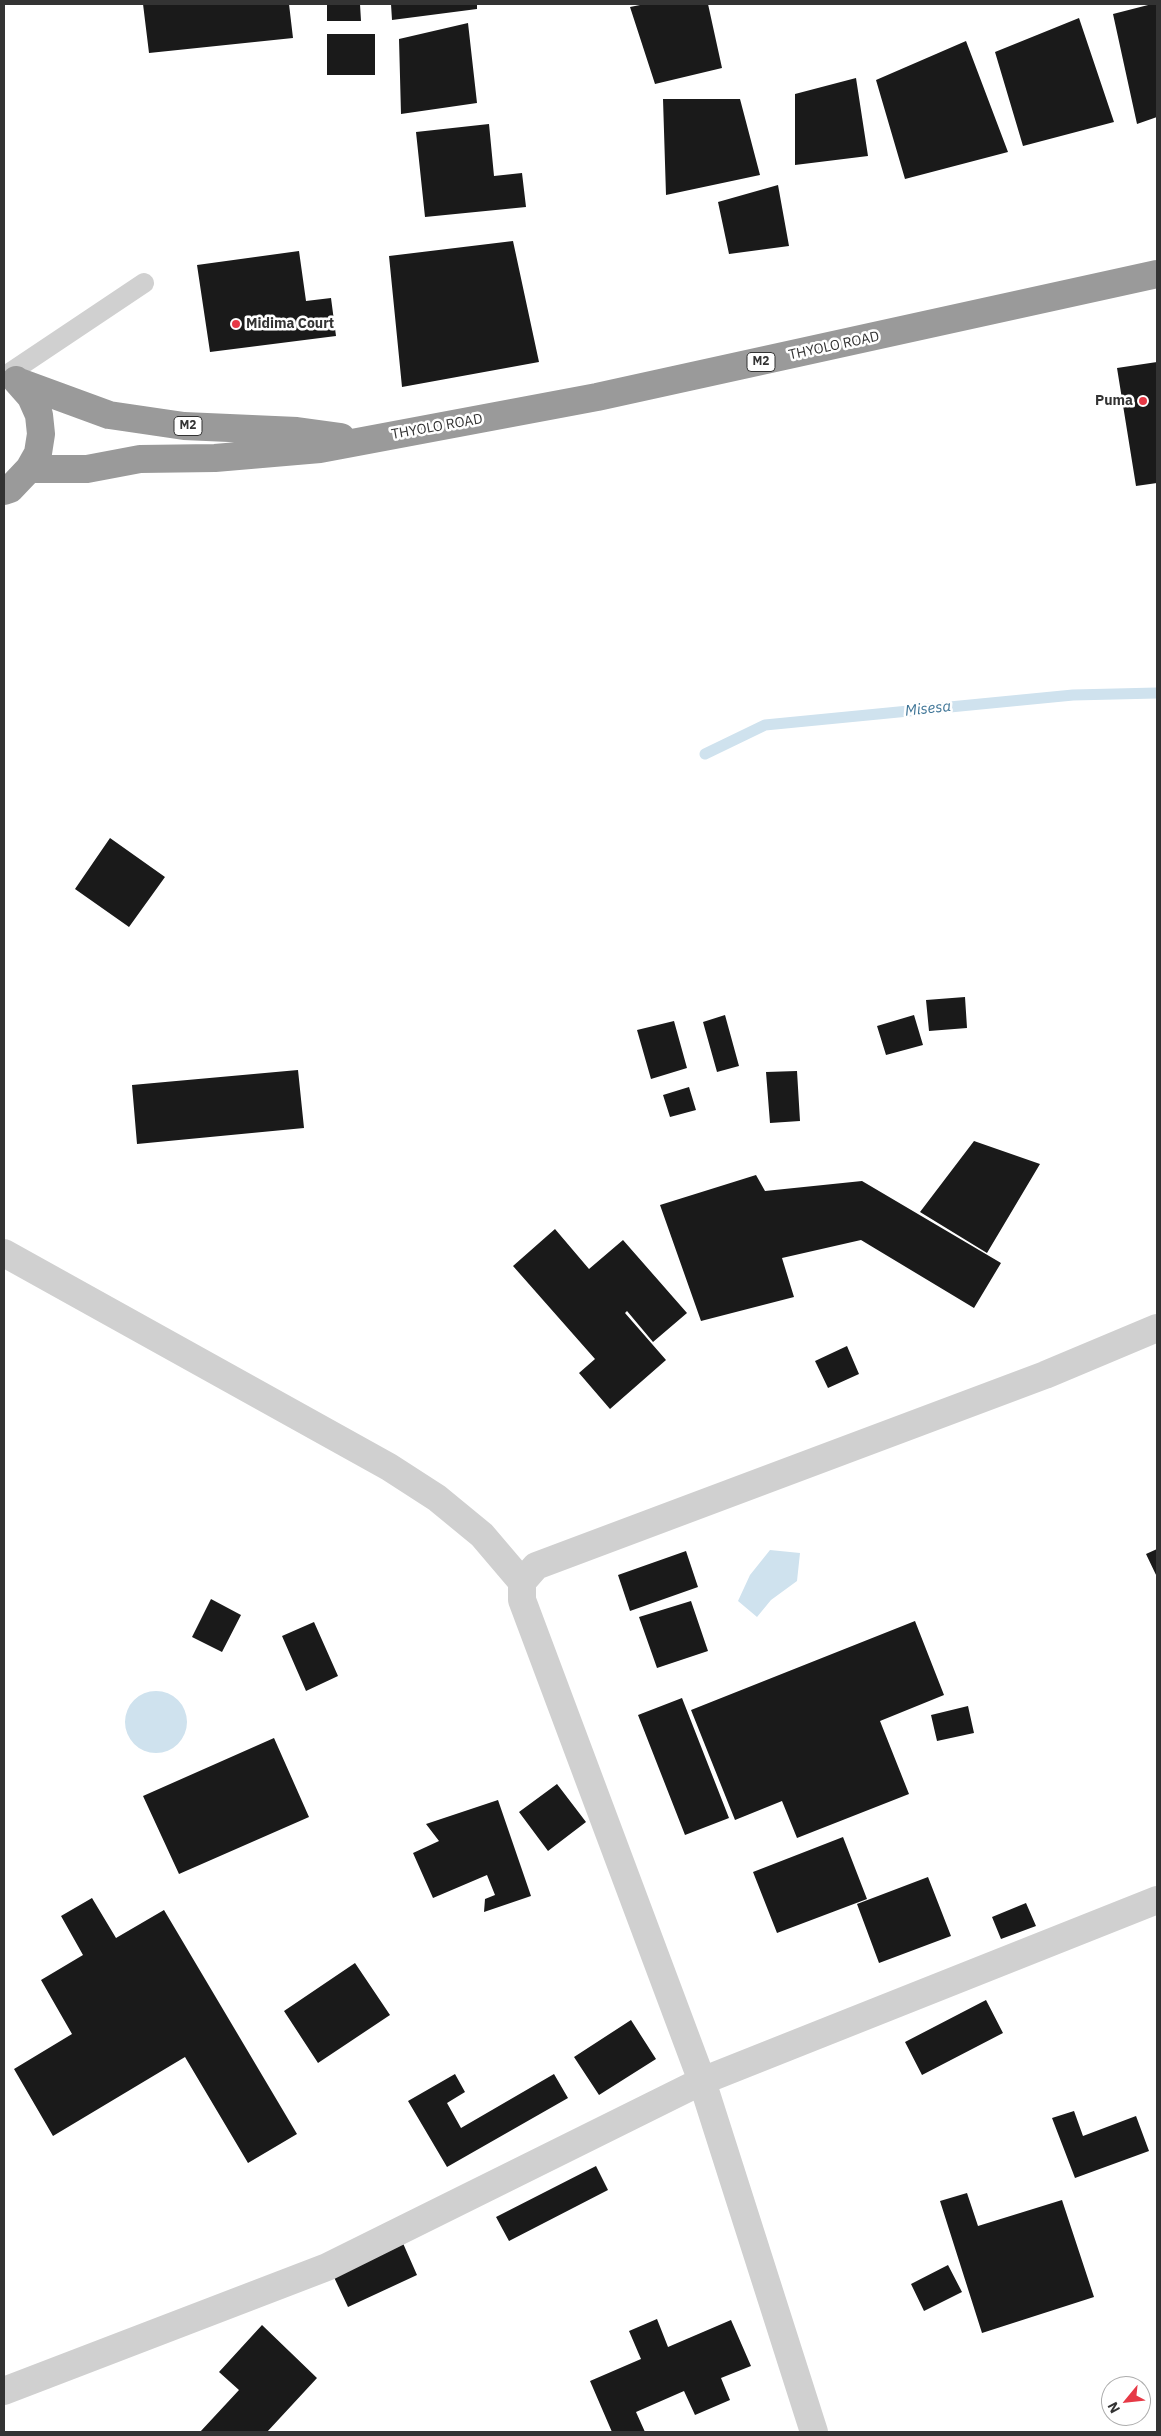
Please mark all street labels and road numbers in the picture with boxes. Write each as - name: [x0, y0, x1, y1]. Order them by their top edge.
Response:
- street label: THYOLO ROAD: [787, 328, 881, 364]
- road number: M2: [747, 352, 775, 372]
- street label: THYOLO ROAD: [390, 411, 484, 443]
- road number: M2: [174, 416, 202, 436]

